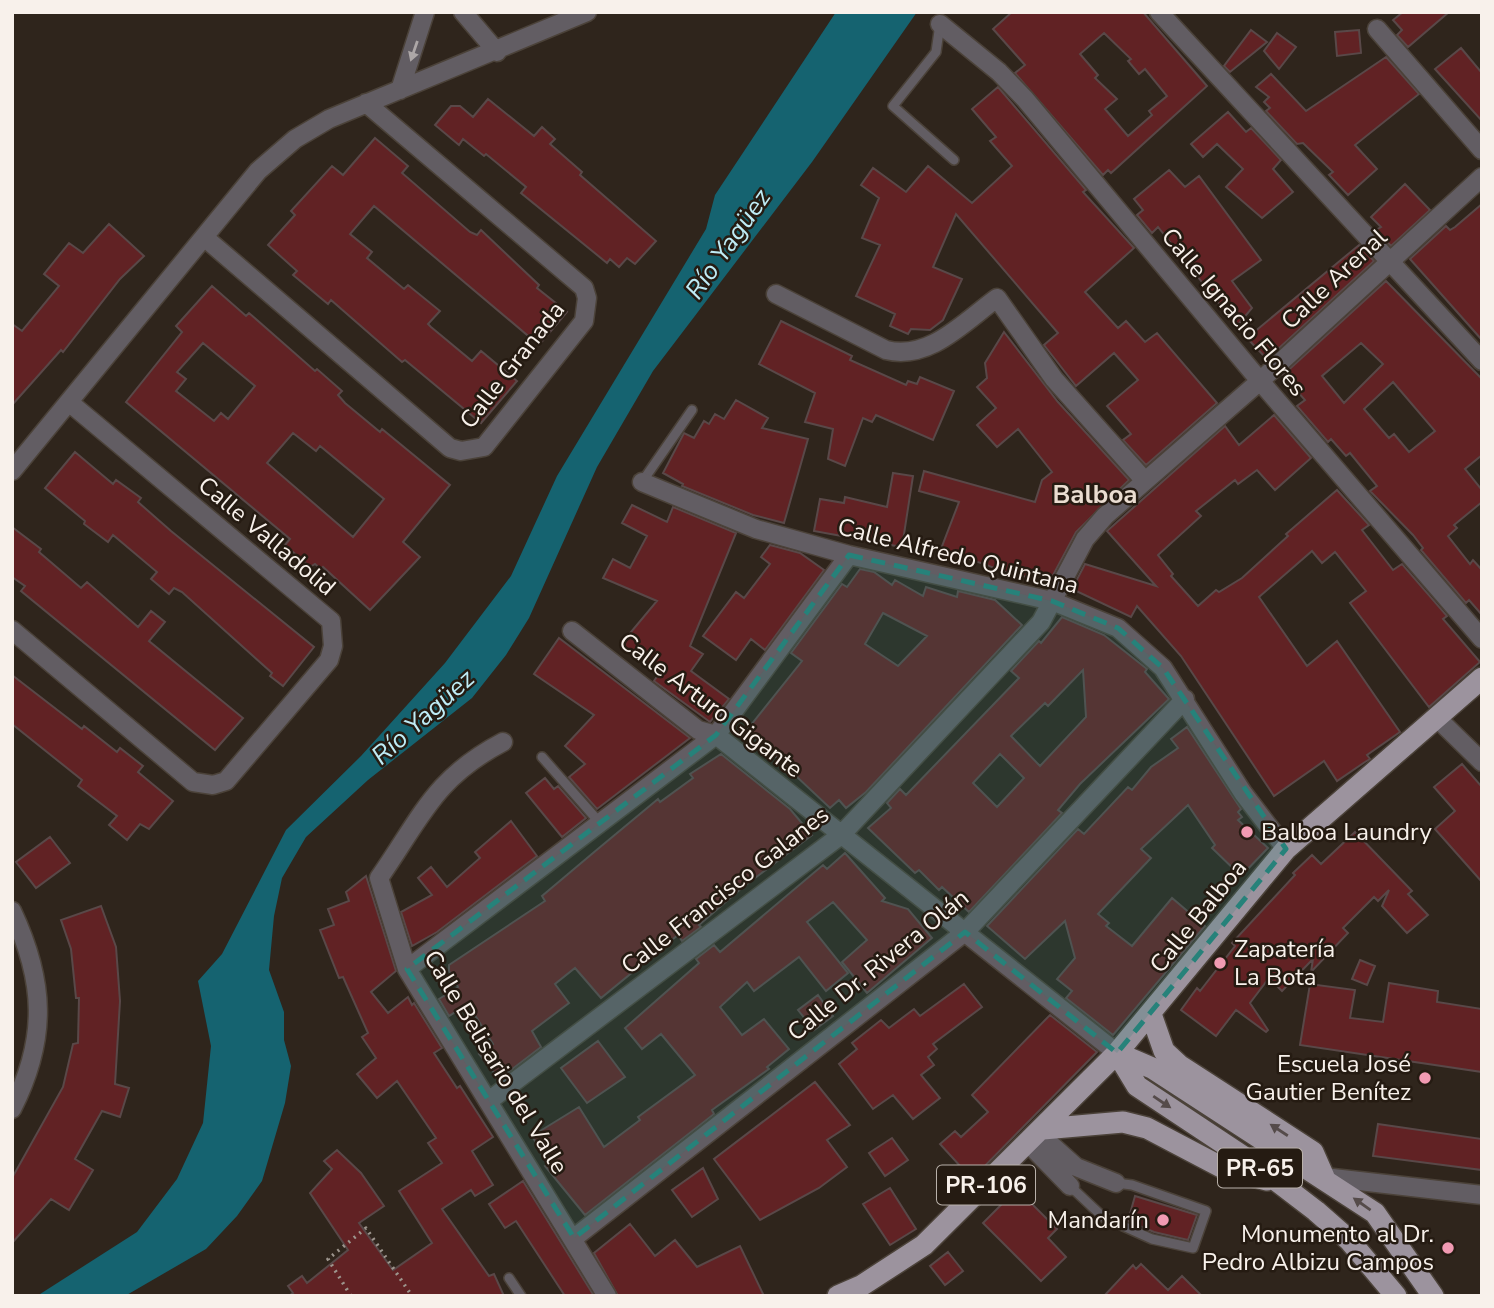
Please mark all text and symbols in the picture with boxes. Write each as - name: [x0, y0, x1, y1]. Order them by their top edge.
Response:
- one-way arrow: [408, 41, 419, 62]
- water label: Río Yagüez: [677, 182, 779, 306]
- street label: Calle Ignacio Flores: [1154, 221, 1314, 403]
- street label: Calle Arenal: [1274, 222, 1394, 336]
- street label: Calle Granada: [452, 295, 572, 435]
- street label: Calle Valladolid: [191, 469, 343, 603]
- district label: Balboa: [1052, 477, 1138, 512]
- street label: Calle Alfredo Quintana: [834, 511, 1082, 601]
- street label: Calle Arturo Gigante: [613, 625, 809, 785]
- water label: Río Yagüez: [364, 661, 482, 773]
- street label: Calle Francisco Galanes: [614, 799, 836, 981]
- place label: Balboa Laundry: [1261, 816, 1432, 848]
- marker: Balboa Laundry: [1239, 824, 1255, 840]
- street label: Calle Balboa: [1142, 852, 1254, 980]
- street label: Calle Dr. Rivera Olán: [781, 882, 975, 1048]
- place label: Zapatería La Bota: [1234, 933, 1335, 993]
- street label: Calle Belisario del Valle: [416, 944, 576, 1180]
- marker: Zapatería La Bota: [1212, 955, 1228, 971]
- place label: Escuela José Gautier Benítez: [1246, 1048, 1411, 1108]
- marker: Escuela José Gautier Benítez: [1417, 1070, 1433, 1086]
- one-way arrow: [1152, 1096, 1171, 1109]
- one-way arrow: [1270, 1123, 1288, 1137]
- road number: PR-65: [1218, 1148, 1302, 1188]
- road number: PR-106: [937, 1166, 1035, 1204]
- one-way arrow: [1353, 1197, 1371, 1211]
- place label: Mandarín: [1048, 1204, 1149, 1236]
- marker: Mandarín: [1155, 1212, 1171, 1228]
- place label: Monumento al Dr. Pedro Albizu Campos: [1202, 1218, 1434, 1278]
- marker: Monumento al Dr. Pedro Albizu Campos: [1440, 1240, 1456, 1256]

